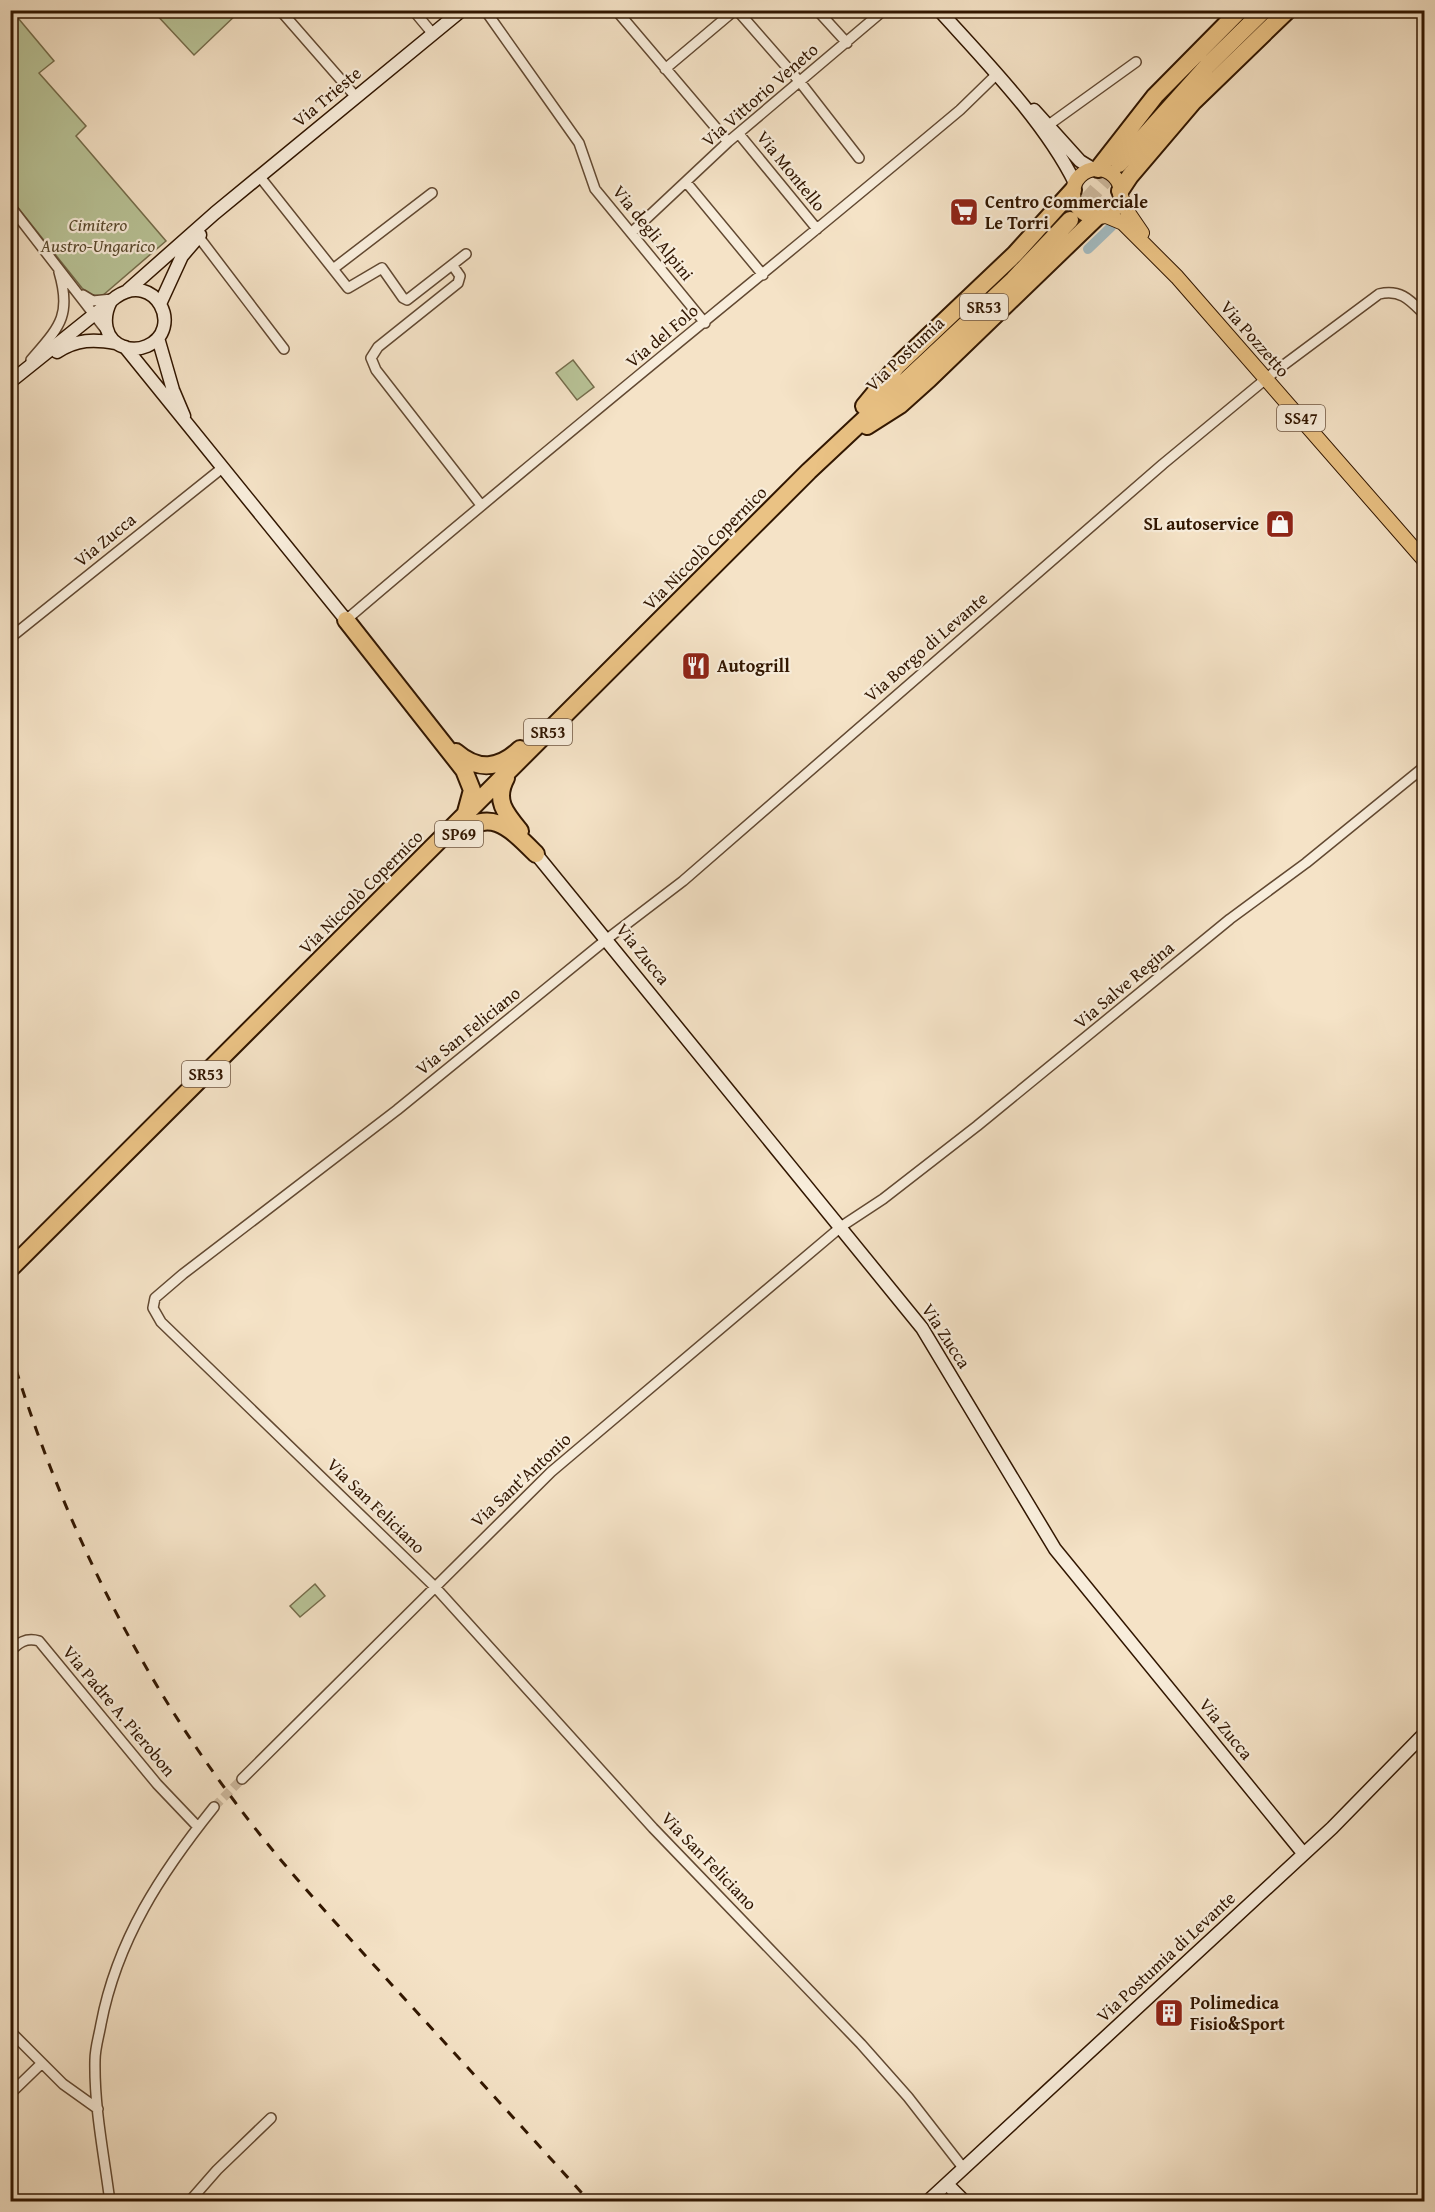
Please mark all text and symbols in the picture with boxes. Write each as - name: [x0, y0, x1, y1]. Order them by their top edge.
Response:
- street label: Via Vittorio Veneto: [695, 36, 824, 153]
- street label: Via Trieste: [286, 60, 367, 133]
- street label: Via Montello: [750, 124, 833, 217]
- street label: Via degli Alpini: [606, 179, 700, 286]
- place label: Centro Commerciale Le Torri: [985, 188, 1148, 236]
- supermarket icon: Centro Commerciale Le Torri: [948, 196, 980, 228]
- park label: Cimitero Austro-Ungarico: [40, 211, 155, 259]
- road number: SR53: [960, 294, 1008, 320]
- street label: Via Pozzetto: [1214, 294, 1296, 383]
- street label: Via del Folo: [619, 297, 704, 374]
- street label: Via Postumia: [859, 309, 951, 398]
- road number: SS47: [1277, 405, 1325, 431]
- street label: Via Niccolò Copernico: [636, 479, 773, 616]
- street label: Via Zucca: [68, 506, 142, 573]
- shop icon: SL autoservice: [1264, 508, 1296, 540]
- place label: SL autoservice: [1143, 510, 1259, 537]
- street label: Via Borgo di Levante: [858, 585, 993, 708]
- restaurant icon: Autogrill: [680, 650, 712, 682]
- place label: Autogrill: [717, 652, 790, 679]
- road number: SR53: [524, 719, 572, 745]
- road number: SP69: [435, 821, 483, 847]
- street label: Via Niccolò Copernico: [292, 823, 429, 960]
- street label: Via Zucca: [610, 917, 677, 991]
- street label: Via Salve Regina: [1067, 934, 1180, 1035]
- street label: Via San Feliciano: [409, 980, 526, 1081]
- road number: SR53: [182, 1061, 230, 1087]
- street label: Via Zucca: [915, 1298, 978, 1374]
- street label: Via Sant'Antonio: [464, 1426, 577, 1533]
- street label: Via San Feliciano: [321, 1451, 432, 1560]
- street label: Via Padre A. Pierobon: [56, 1639, 182, 1782]
- street label: Via Zucca: [1193, 1692, 1260, 1766]
- street label: Via San Feliciano: [655, 1805, 764, 1916]
- street label: Via Postumia di Levante: [1090, 1885, 1241, 2028]
- place label: Polimedica Fisio&Sport: [1190, 1989, 1285, 2037]
- building icon: Polimedica Fisio&Sport: [1153, 1997, 1185, 2029]

